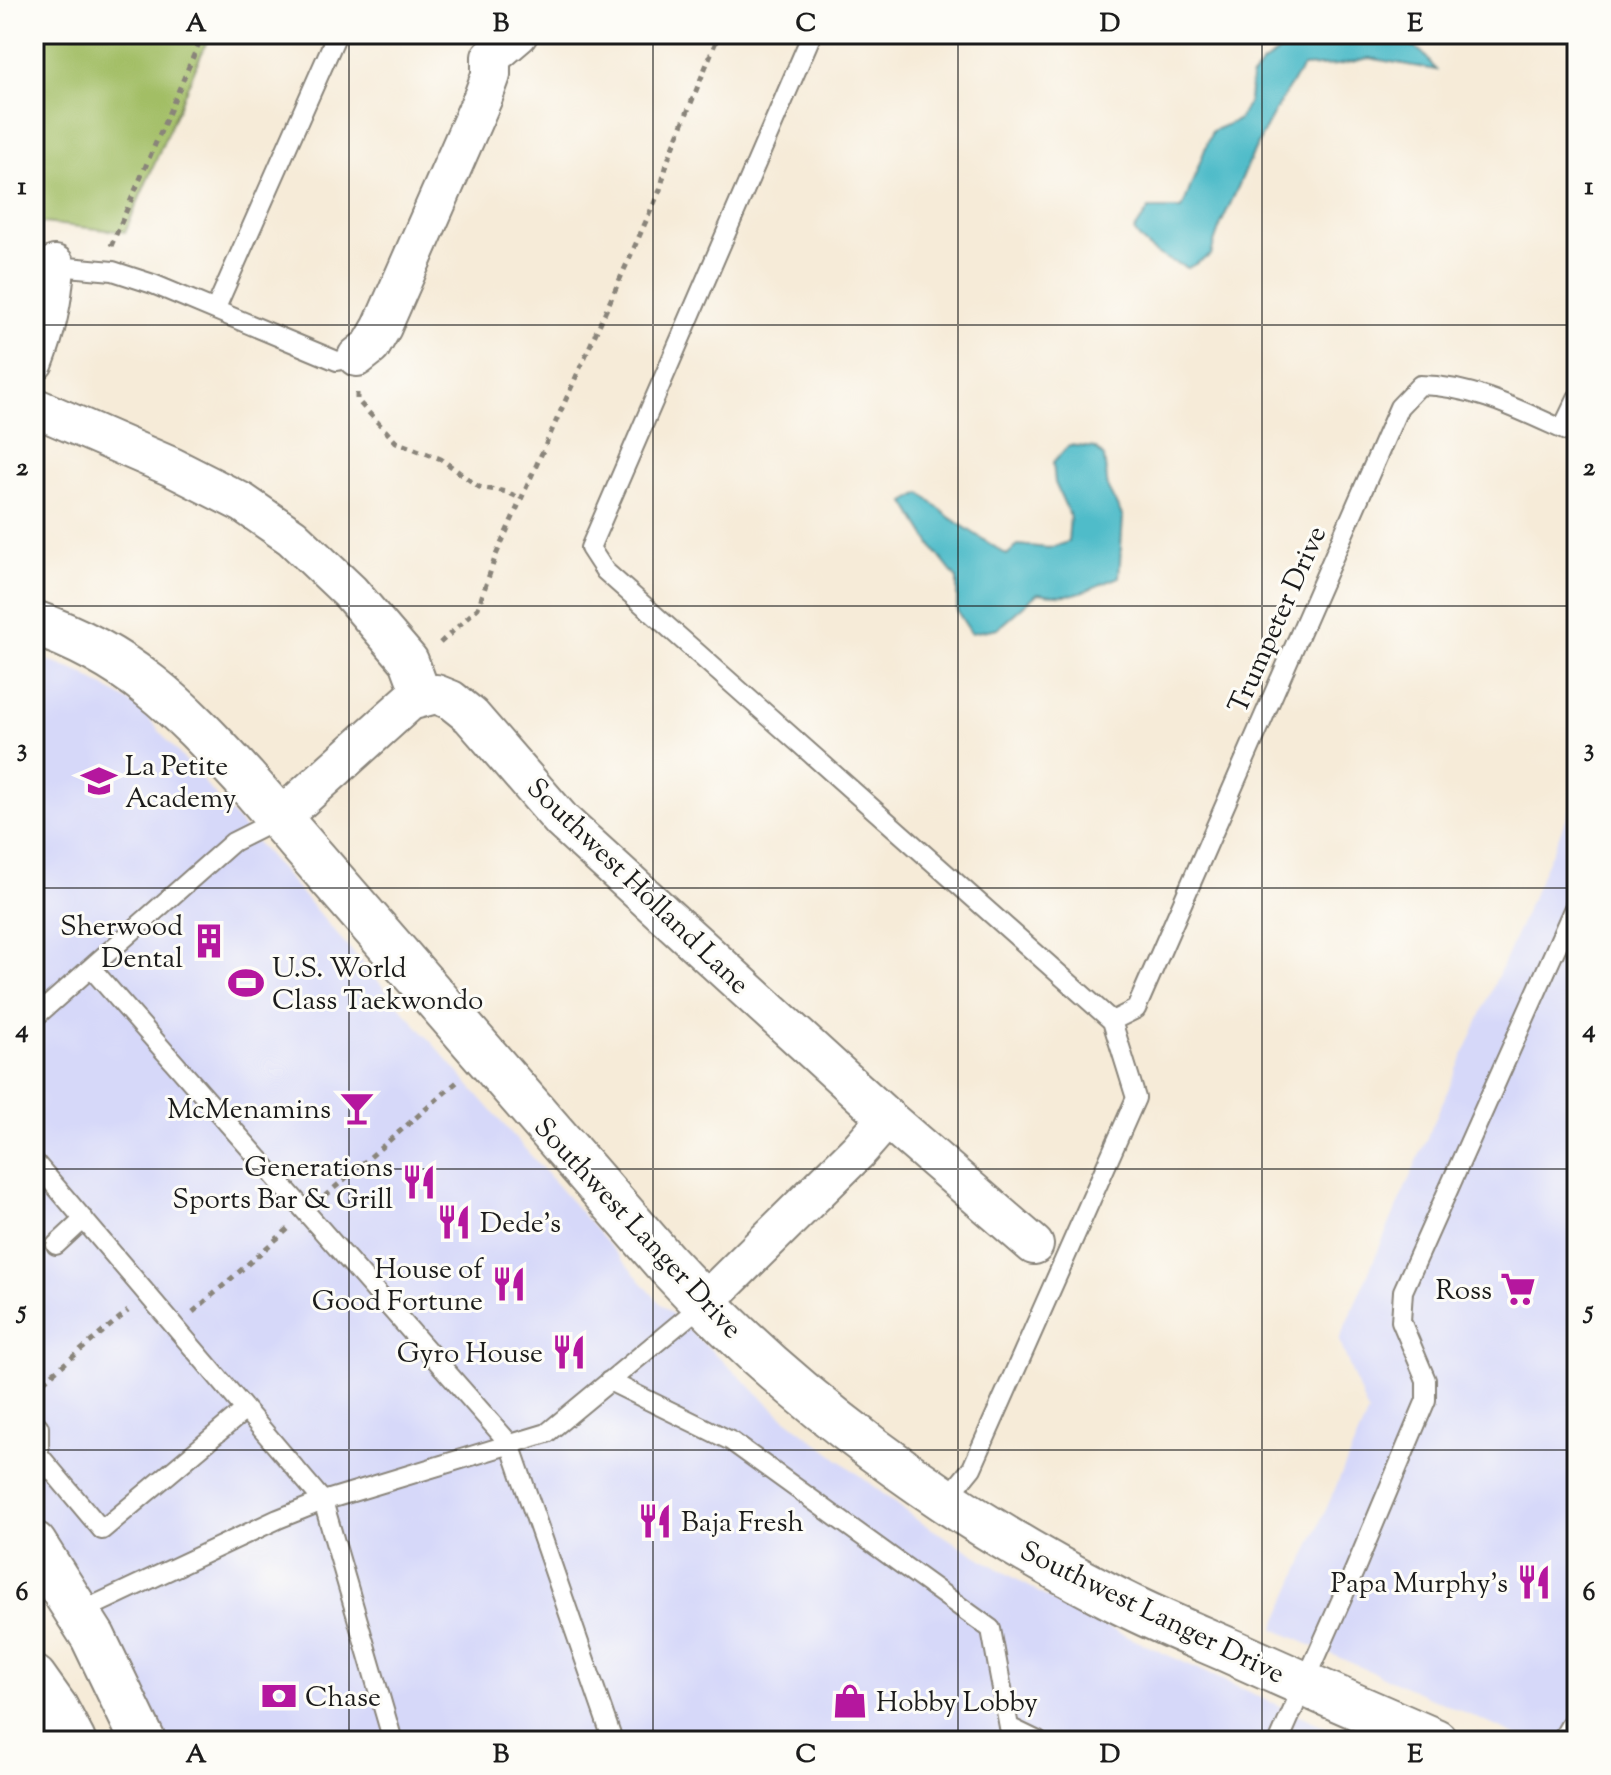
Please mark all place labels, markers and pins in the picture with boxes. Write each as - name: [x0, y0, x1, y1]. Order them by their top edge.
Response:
- place label: La Petite Academy: [125, 748, 236, 820]
- school or university icon: La Petite Academy: [80, 762, 118, 800]
- place label: Sherwood Dental: [60, 908, 183, 980]
- building icon: Sherwood Dental: [190, 922, 228, 960]
- place label: U.S. World Class Taekwondo: [272, 950, 483, 1022]
- sports icon: U.S. World Class Taekwondo: [227, 964, 265, 1002]
- bar icon: McMenamins: [338, 1089, 376, 1127]
- place label: McMenamins: [167, 1091, 331, 1131]
- place label: Generations Sports Bar & Grill: [172, 1149, 393, 1221]
- restaurant icon: Generations Sports Bar & Grill: [400, 1163, 438, 1201]
- restaurant icon: Dede's: [435, 1203, 473, 1241]
- place label: Dede's: [480, 1205, 561, 1245]
- place label: House of Good Fortune: [312, 1251, 484, 1323]
- restaurant icon: House of Good Fortune: [490, 1265, 528, 1303]
- supermarket icon: Ross: [1499, 1270, 1537, 1308]
- place label: Ross: [1435, 1272, 1492, 1312]
- restaurant icon: Gyro House: [550, 1333, 588, 1371]
- place label: Gyro House: [397, 1335, 543, 1375]
- restaurant icon: Baja Fresh: [636, 1502, 674, 1540]
- place label: Baja Fresh: [681, 1504, 804, 1544]
- restaurant icon: Papa Murphy's: [1515, 1563, 1553, 1601]
- place label: Papa Murphy's: [1331, 1565, 1508, 1605]
- bank icon: Chase: [260, 1677, 298, 1715]
- place label: Chase: [305, 1679, 381, 1719]
- shop icon: Hobby Lobby: [831, 1682, 869, 1720]
- place label: Hobby Lobby: [876, 1684, 1038, 1724]

